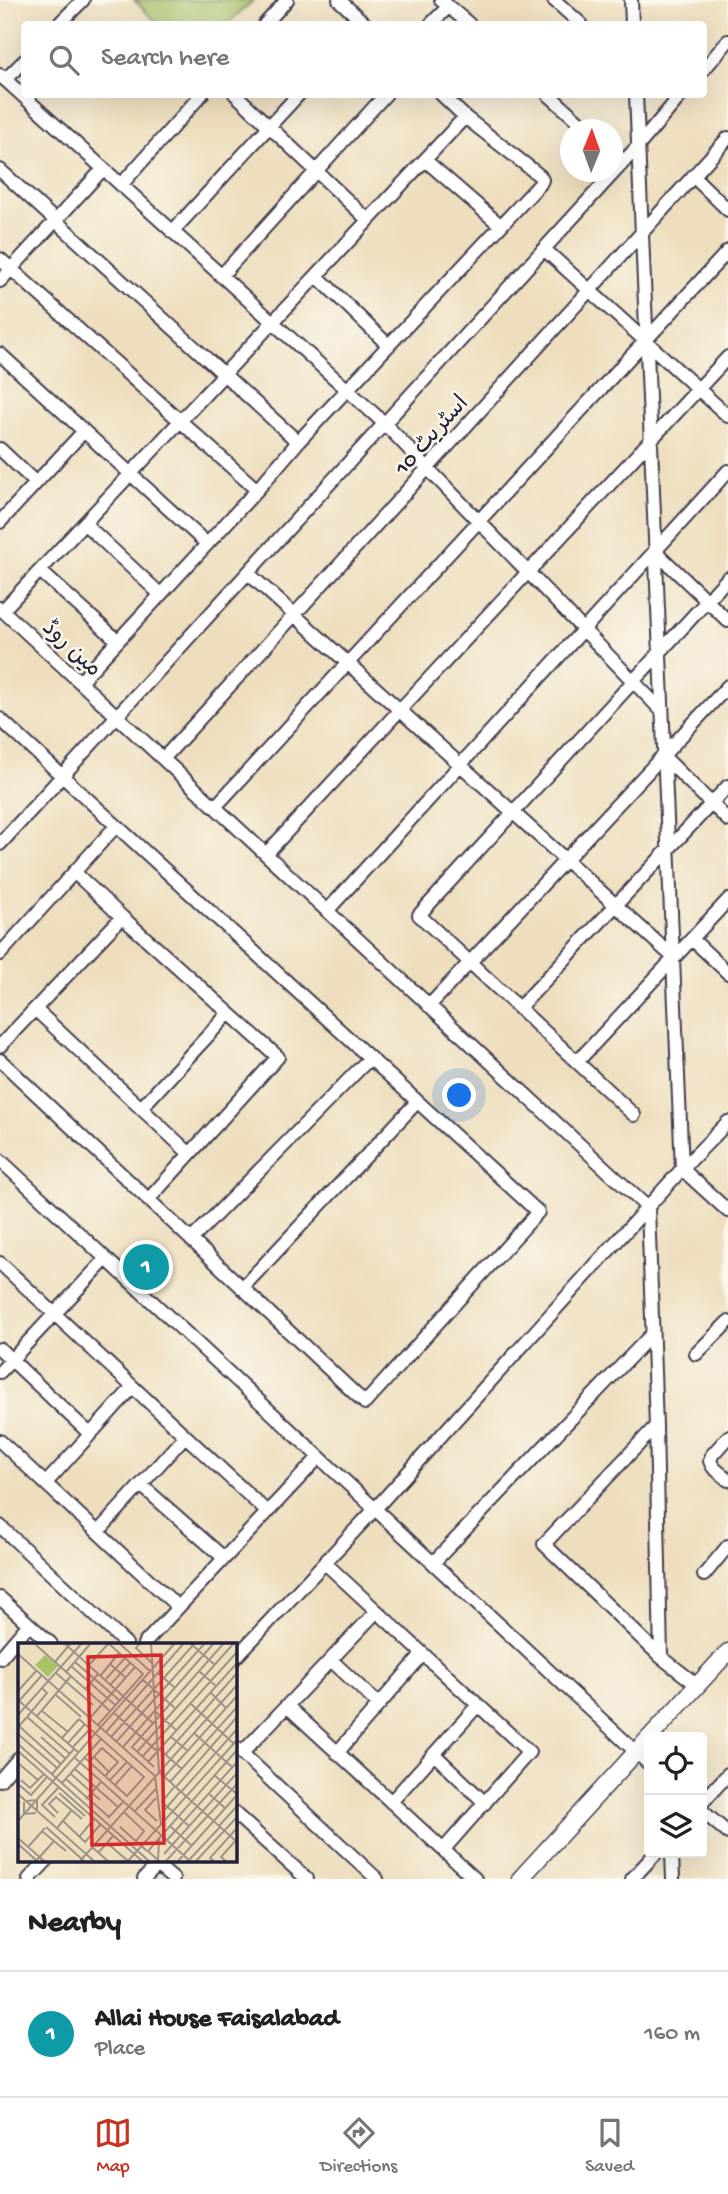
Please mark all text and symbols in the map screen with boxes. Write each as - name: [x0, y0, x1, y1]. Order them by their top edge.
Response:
- search box: [21, 21, 707, 98]
- icon: search: [45, 41, 83, 79]
- text: Search here: [101, 44, 229, 75]
- north arrow: [560, 119, 623, 182]
- street label: اسٹریٹ 10: [389, 391, 475, 483]
- street label: مین روڈ: [35, 615, 107, 684]
- your location: [442, 1078, 476, 1112]
- pin: 1: [123, 1241, 169, 1293]
- inset map: [18, 1643, 236, 1862]
- map controls: [644, 1732, 707, 1858]
- button: locate: [644, 1732, 707, 1795]
- button: layers: [644, 1795, 707, 1858]
- text: Nearby: [28, 1907, 121, 1942]
- text: Allai House Faisalabad: [95, 2005, 339, 2036]
- text: 1: [46, 2021, 56, 2048]
- text: 160 m: [644, 2021, 700, 2048]
- text: Place: [95, 2036, 145, 2063]
- tab: Map: [94, 2114, 132, 2179]
- tab: Directions: [320, 2114, 397, 2179]
- tab: Saved: [585, 2114, 634, 2179]

